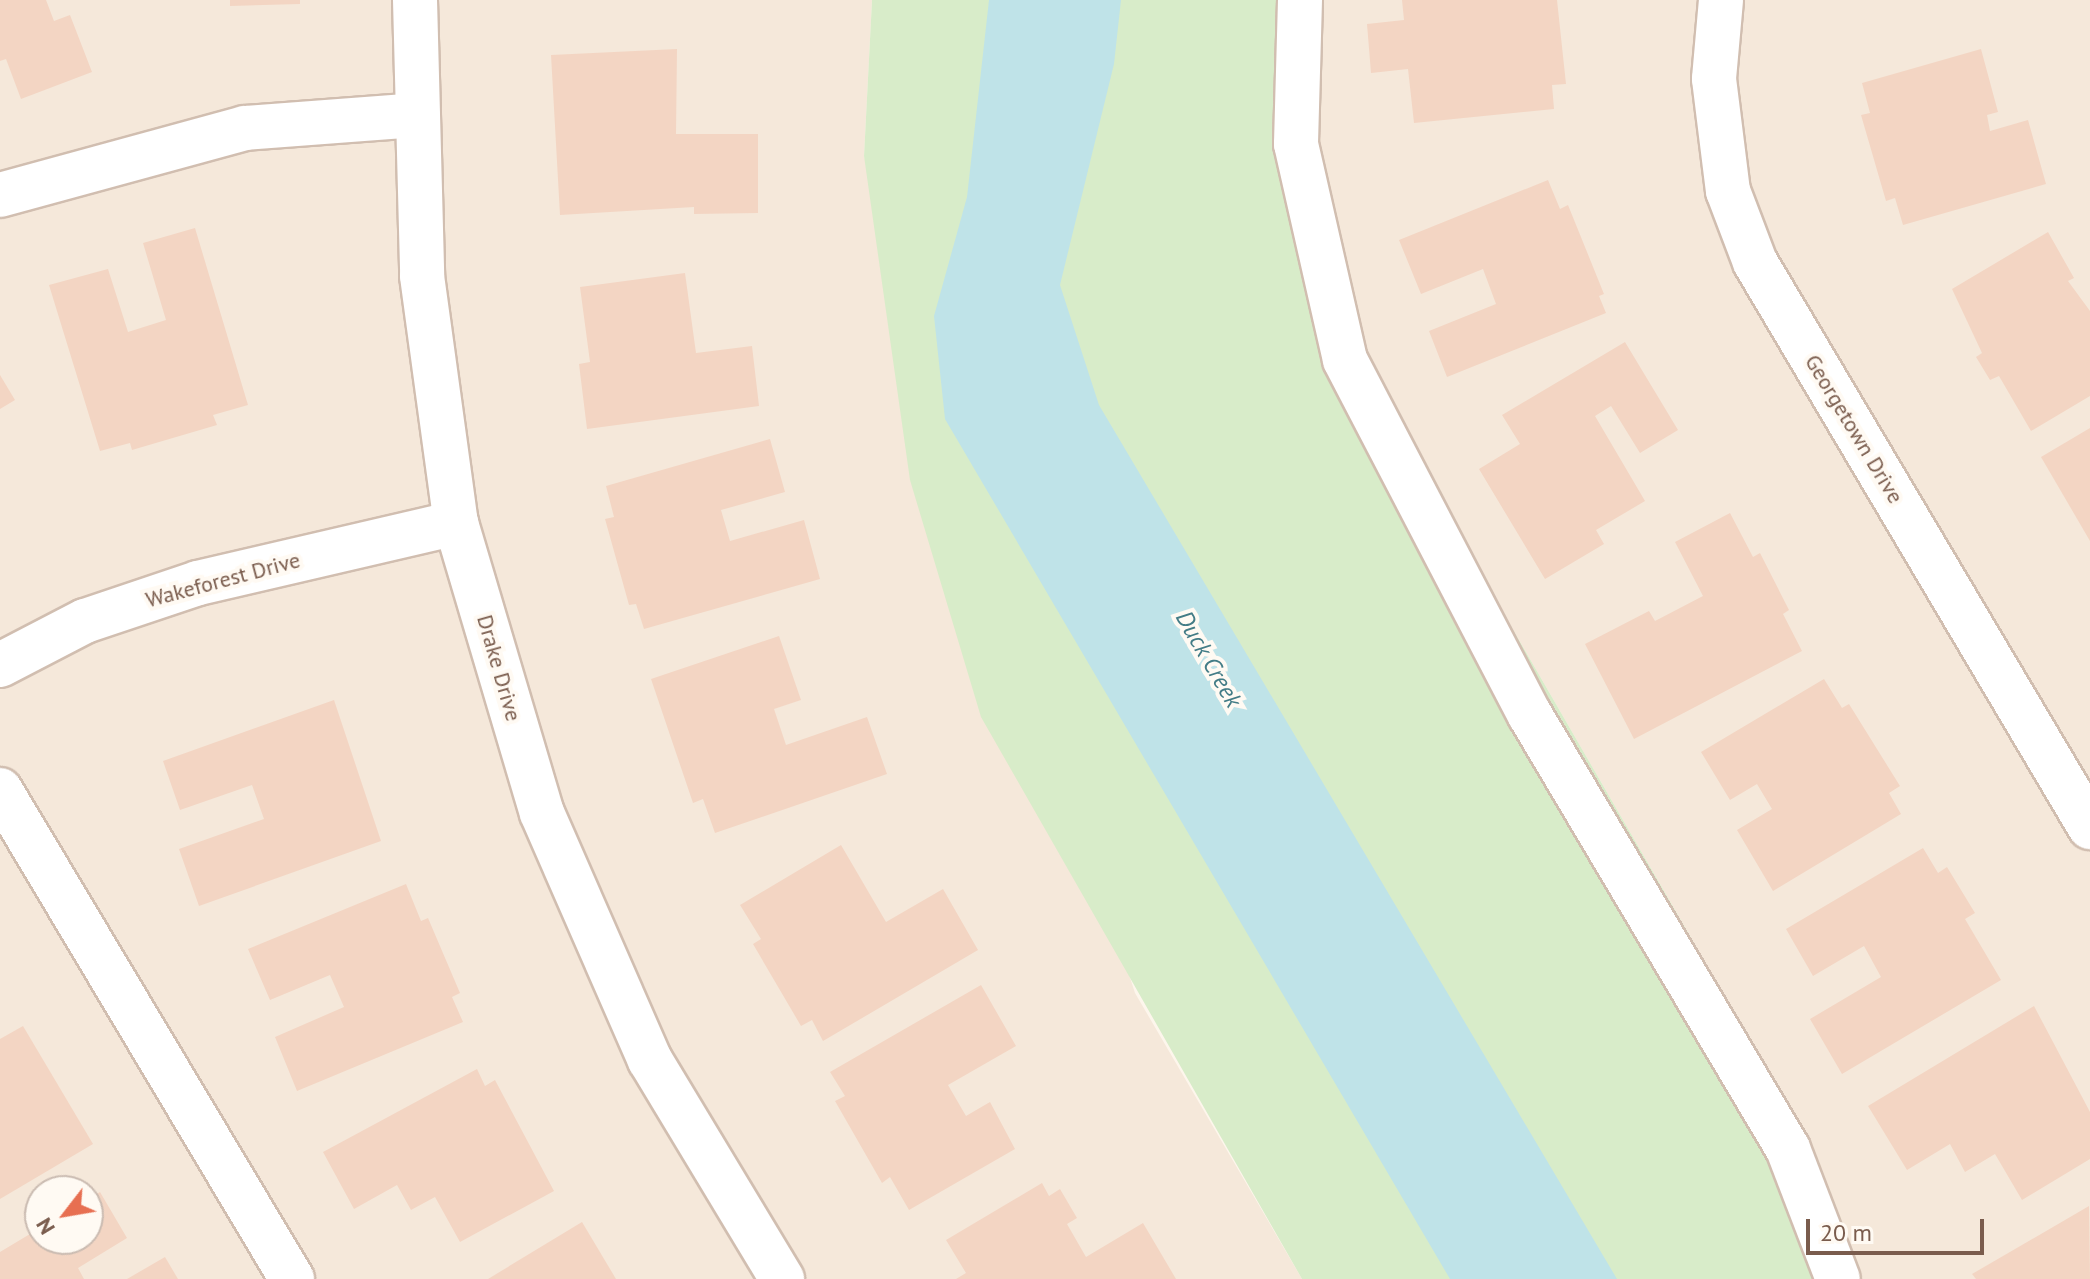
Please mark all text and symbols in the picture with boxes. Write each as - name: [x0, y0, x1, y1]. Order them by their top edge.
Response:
- street label: Georgetown Drive: [1799, 350, 1909, 508]
- street label: Wakeforest Drive: [143, 547, 303, 613]
- water label: Duck Creek: [1170, 605, 1248, 713]
- street label: Drake Drive: [471, 612, 527, 724]
- north arrow: [24, 1175, 104, 1255]
- scale bar: [1810, 1203, 1988, 1253]
- text: N: [29, 1213, 61, 1240]
- text: 20 m: [1820, 1217, 1872, 1248]

